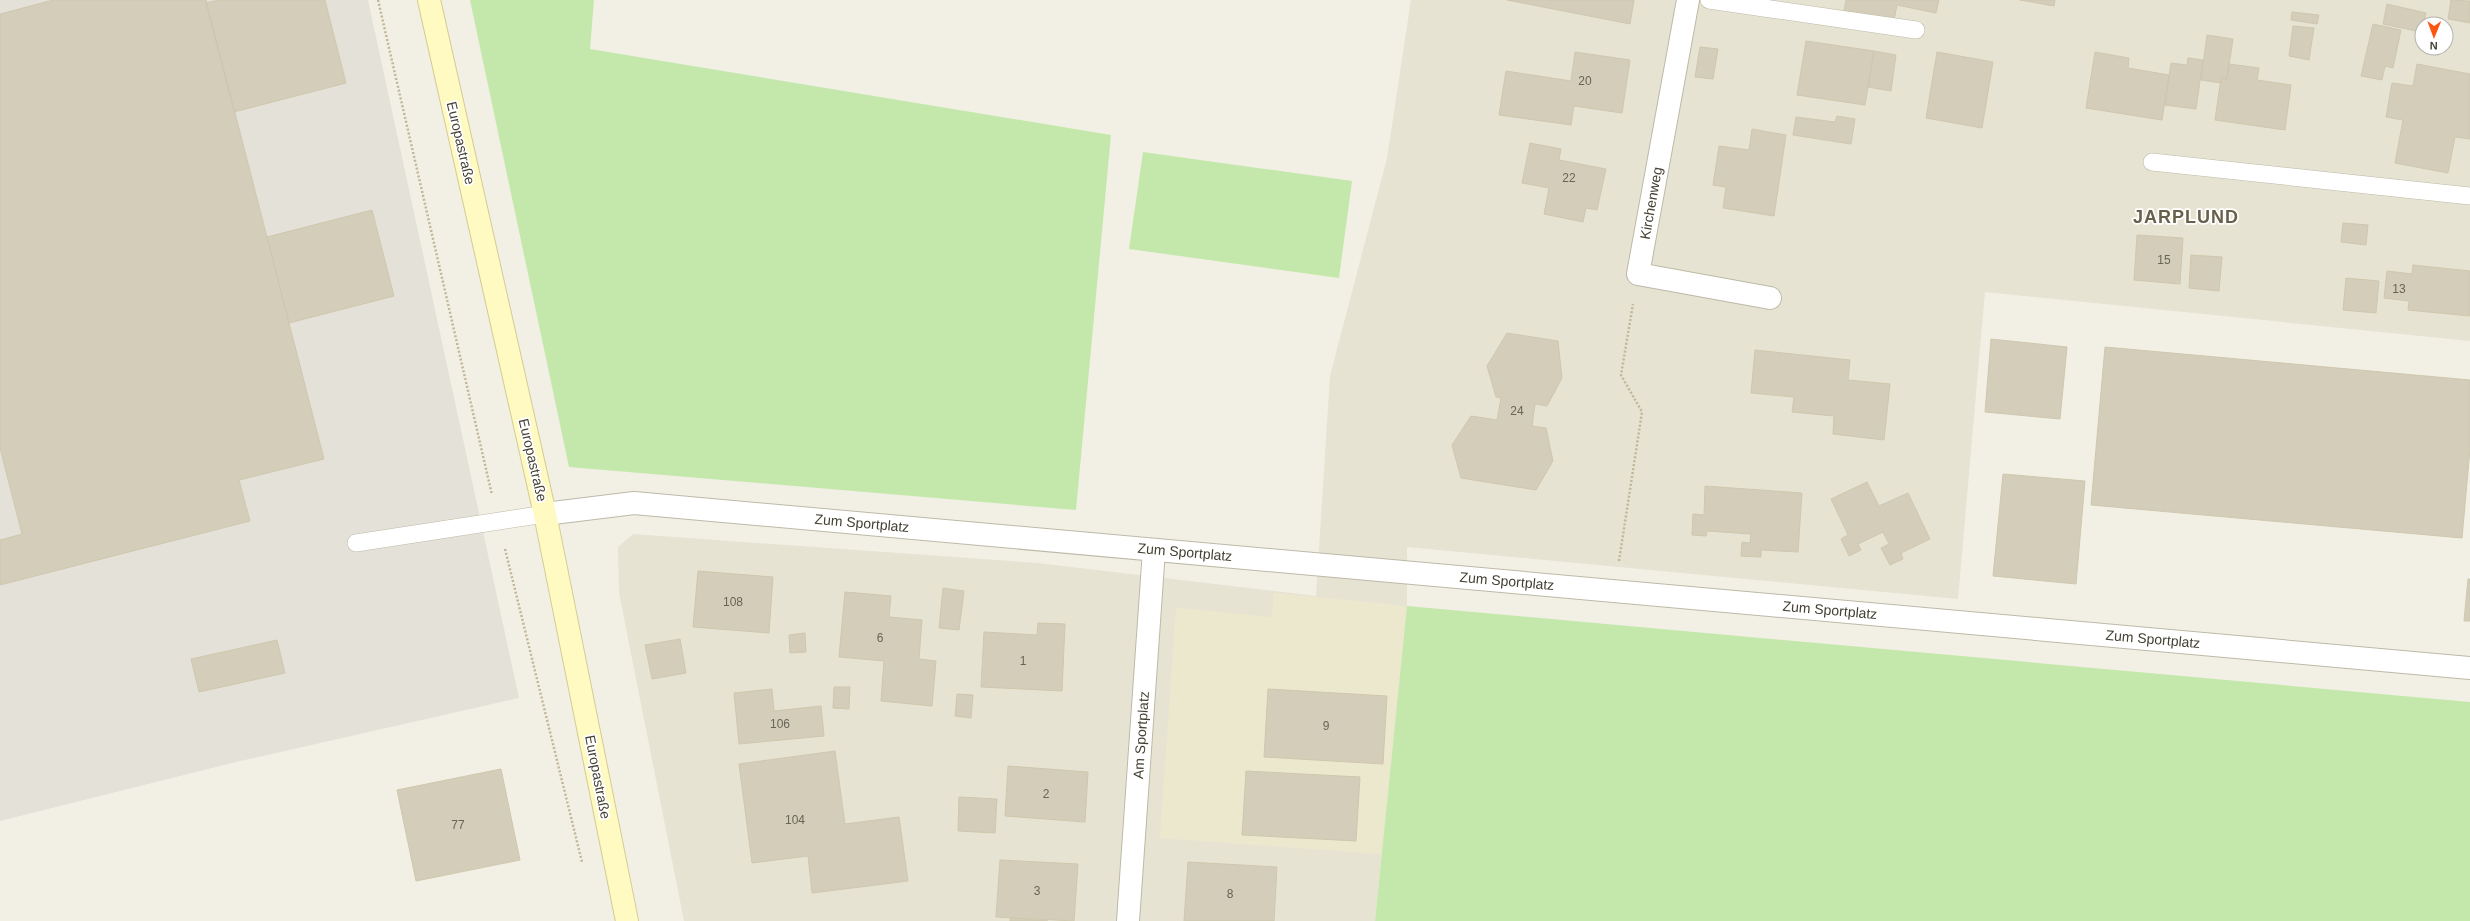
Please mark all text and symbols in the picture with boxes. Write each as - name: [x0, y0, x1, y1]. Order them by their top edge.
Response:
- north arrow: [2414, 16, 2454, 56]
- text: N: [2430, 40, 2438, 52]
- house number: 20: [1578, 74, 1592, 88]
- street label: Europastraße: [444, 100, 478, 186]
- street label: Kirchenweg: [1637, 166, 1665, 240]
- house number: 22: [1562, 171, 1576, 185]
- district label: JARPLUND: [2133, 207, 2239, 227]
- house number: 15: [2157, 253, 2171, 267]
- house number: 13: [2392, 282, 2406, 296]
- house number: 24: [1510, 404, 1524, 418]
- street label: Europastraße: [516, 417, 550, 503]
- street label: Zum Sportplatz: [814, 511, 910, 535]
- street label: Zum Sportplatz: [1137, 540, 1233, 564]
- street label: Zum Sportplatz: [1459, 569, 1555, 593]
- house number: 108: [723, 595, 743, 609]
- street label: Zum Sportplatz: [1782, 598, 1878, 622]
- street label: Zum Sportplatz: [2105, 627, 2201, 651]
- house number: 6: [877, 631, 884, 645]
- house number: 1: [1020, 654, 1027, 668]
- street label: Am Sportplatz: [1130, 691, 1152, 779]
- house number: 106: [770, 717, 790, 731]
- house number: 9: [1323, 719, 1330, 733]
- street label: Europastraße: [582, 734, 614, 820]
- house number: 2: [1043, 787, 1050, 801]
- house number: 104: [785, 813, 805, 827]
- house number: 77: [451, 818, 465, 832]
- house number: 3: [1034, 884, 1041, 898]
- house number: 8: [1227, 887, 1234, 901]

